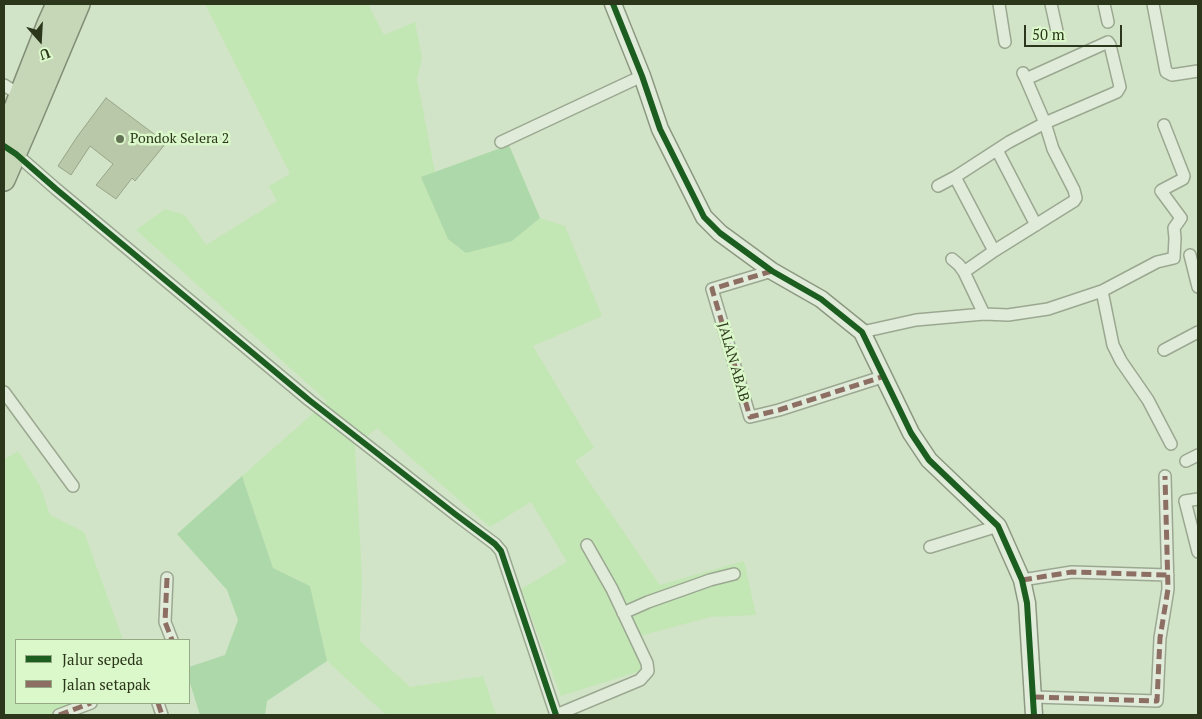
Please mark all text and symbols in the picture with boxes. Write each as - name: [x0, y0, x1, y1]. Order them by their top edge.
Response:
- north arrow: [15, 15, 65, 65]
- scale bar: [1027, 15, 1124, 47]
- text: 50 m: [1032, 24, 1065, 44]
- text: U: [37, 44, 53, 65]
- place label: Pondok Selera 2: [130, 131, 229, 147]
- marker: Pondok Selera 2: [114, 133, 126, 145]
- street label: JALAN ABAB: [714, 320, 752, 404]
- legend: [15, 639, 190, 704]
- text: Jalur sepeda: [62, 649, 143, 669]
- text: Jalan setapak: [62, 674, 150, 694]

